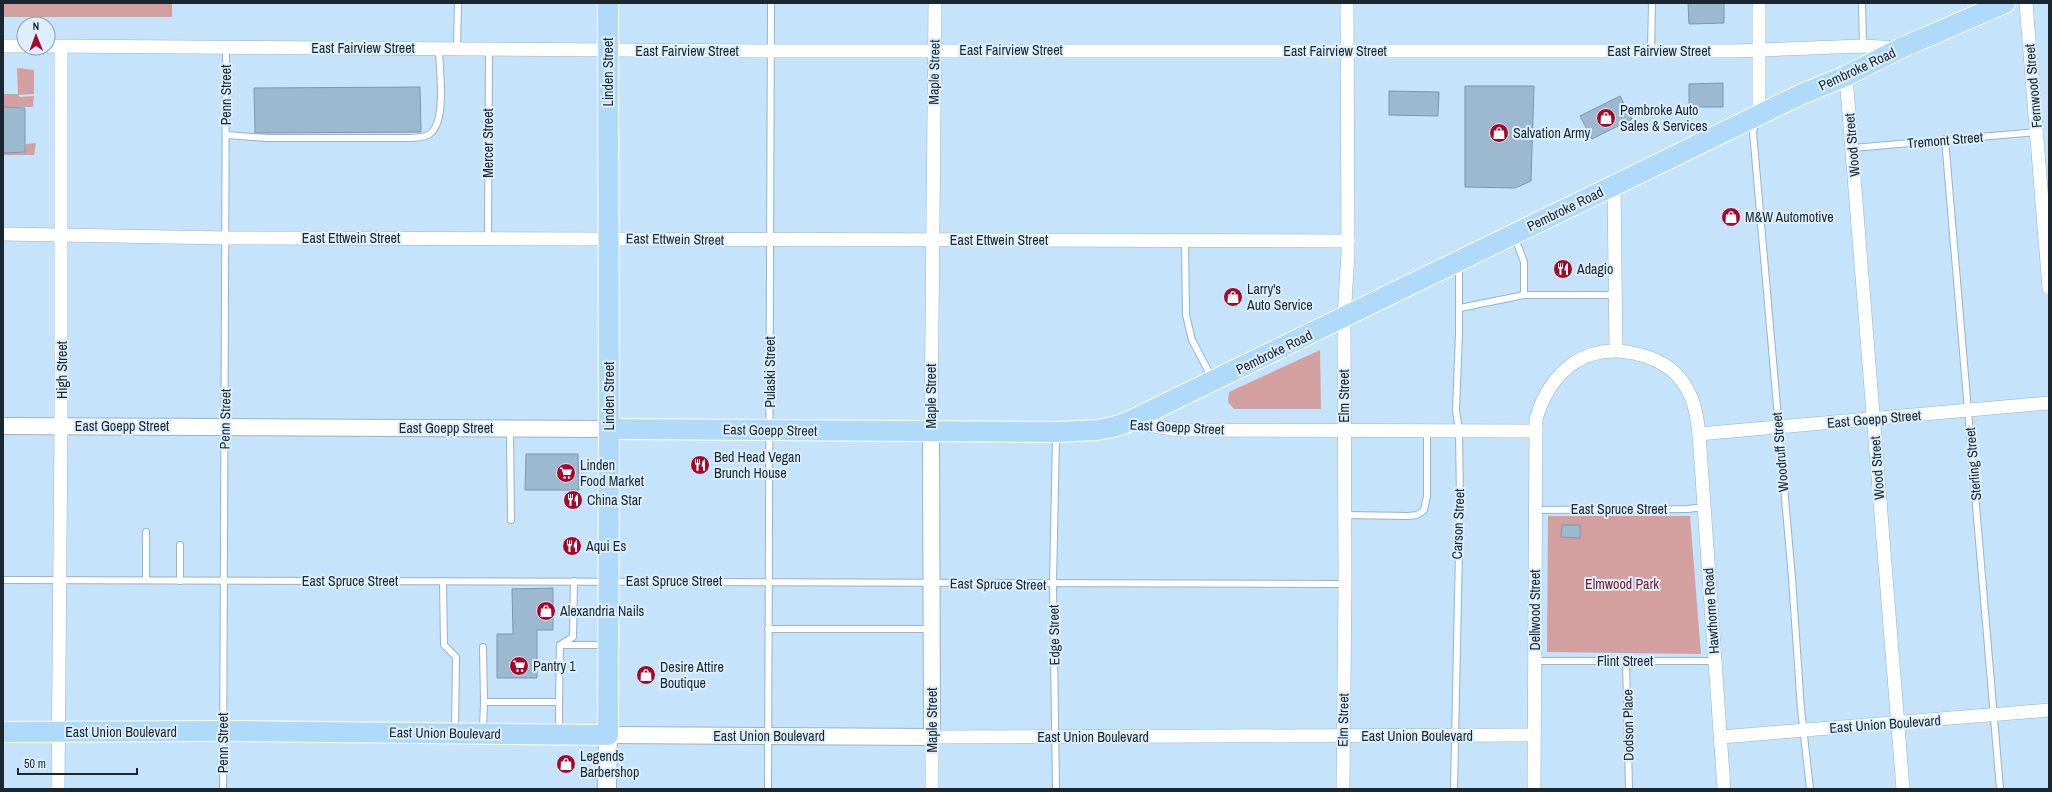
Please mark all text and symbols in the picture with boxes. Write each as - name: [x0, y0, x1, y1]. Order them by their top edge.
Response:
- north arrow: [16, 16, 56, 56]
- text: N: [32, 19, 39, 33]
- street label: Linden Street: [599, 38, 617, 106]
- street label: East Fairview Street: [311, 39, 415, 57]
- street label: Maple Street: [924, 39, 944, 105]
- street label: East Fairview Street: [959, 41, 1063, 59]
- street label: East Fairview Street: [635, 42, 739, 60]
- street label: East Fairview Street: [1283, 42, 1387, 60]
- street label: East Fairview Street: [1607, 42, 1711, 60]
- street label: Pembroke Road: [1816, 43, 1898, 95]
- street label: Fernwood Street: [2020, 43, 2046, 129]
- street label: Penn Street: [217, 65, 235, 125]
- place label: Pembroke Auto Sales & Services: [1620, 101, 1708, 135]
- shop icon: Pembroke Auto Sales & Services: [1595, 107, 1617, 129]
- street label: Mercer Street: [479, 108, 497, 178]
- street label: Wood Street: [1840, 113, 1864, 177]
- shop icon: Salvation Army: [1488, 122, 1510, 144]
- place label: Salvation Army: [1513, 124, 1590, 142]
- street label: Tremont Street: [1906, 128, 1984, 152]
- street label: Pembroke Road: [1524, 183, 1606, 235]
- shop icon: M&W Automotive: [1720, 206, 1742, 228]
- place label: M&W Automotive: [1745, 208, 1834, 226]
- street label: East Ettwein Street: [302, 229, 400, 247]
- street label: East Ettwein Street: [626, 229, 724, 249]
- street label: East Ettwein Street: [950, 231, 1048, 249]
- restaurant icon: Adagio: [1552, 258, 1574, 280]
- place label: Adagio: [1576, 260, 1613, 278]
- place label: Larry's Auto Service: [1246, 280, 1313, 314]
- shop icon: Larry's Auto Service: [1222, 286, 1244, 308]
- street label: Pembroke Road: [1233, 326, 1315, 378]
- street label: Pulaski Street: [761, 336, 779, 408]
- street label: High Street: [53, 341, 71, 399]
- street label: Linden Street: [600, 362, 618, 430]
- street label: Maple Street: [922, 363, 940, 429]
- street label: Elm Street: [1335, 369, 1353, 423]
- street label: Penn Street: [215, 389, 235, 449]
- street label: East Goepp Street: [1826, 406, 1922, 432]
- street label: Woodruff Street: [1768, 411, 1792, 493]
- street label: East Goepp Street: [1129, 416, 1225, 438]
- street label: East Goepp Street: [75, 417, 169, 435]
- street label: East Goepp Street: [399, 419, 493, 437]
- street label: East Goepp Street: [723, 420, 817, 440]
- street label: Sterling Street: [1961, 427, 1985, 501]
- street label: Wood Street: [1866, 436, 1888, 500]
- place label: Bed Head Vegan Brunch House: [714, 448, 801, 482]
- restaurant icon: Bed Head Vegan Brunch House: [689, 454, 711, 476]
- place label: Linden Food Market: [580, 456, 644, 490]
- supermarket icon: Linden Food Market: [555, 462, 577, 484]
- street label: Carson Street: [1448, 488, 1468, 560]
- restaurant icon: China Star: [562, 489, 584, 511]
- place label: China Star: [587, 491, 642, 509]
- street label: East Spruce Street: [1571, 500, 1667, 518]
- restaurant icon: Aqui Es: [561, 535, 583, 557]
- place label: Aqui Es: [585, 537, 626, 555]
- street label: Hawthorne Road: [1699, 567, 1723, 655]
- street label: Dellwood Street: [1526, 569, 1544, 651]
- street label: East Spruce Street: [302, 572, 398, 590]
- street label: East Spruce Street: [626, 572, 722, 590]
- street label: East Spruce Street: [950, 574, 1046, 594]
- park label: Elmwood Park: [1585, 575, 1659, 593]
- shop icon: Alexandria Nails: [535, 600, 557, 622]
- place label: Alexandria Nails: [559, 602, 644, 620]
- street label: Edge Street: [1044, 605, 1064, 665]
- street label: Flint Street: [1597, 652, 1653, 670]
- supermarket icon: Pantry 1: [508, 655, 530, 677]
- place label: Pantry 1: [533, 657, 576, 675]
- place label: Desire Attire Boutique: [660, 658, 724, 692]
- shop icon: Desire Attire Boutique: [635, 664, 657, 686]
- street label: Maple Street: [923, 687, 941, 753]
- street label: Dodson Place: [1618, 689, 1638, 761]
- street label: Elm Street: [1334, 693, 1352, 747]
- street label: East Union Boulevard: [1829, 711, 1941, 737]
- street label: Penn Street: [214, 713, 232, 773]
- street label: East Union Boulevard: [65, 723, 177, 741]
- street label: East Union Boulevard: [389, 723, 501, 743]
- street label: East Union Boulevard: [713, 727, 825, 745]
- street label: East Union Boulevard: [1361, 727, 1473, 745]
- street label: East Union Boulevard: [1037, 728, 1149, 746]
- place label: Legends Barbershop: [580, 747, 639, 781]
- scale bar: [18, 750, 137, 776]
- shop icon: Legends Barbershop: [555, 753, 577, 775]
- text: 50 m: [24, 756, 46, 772]

